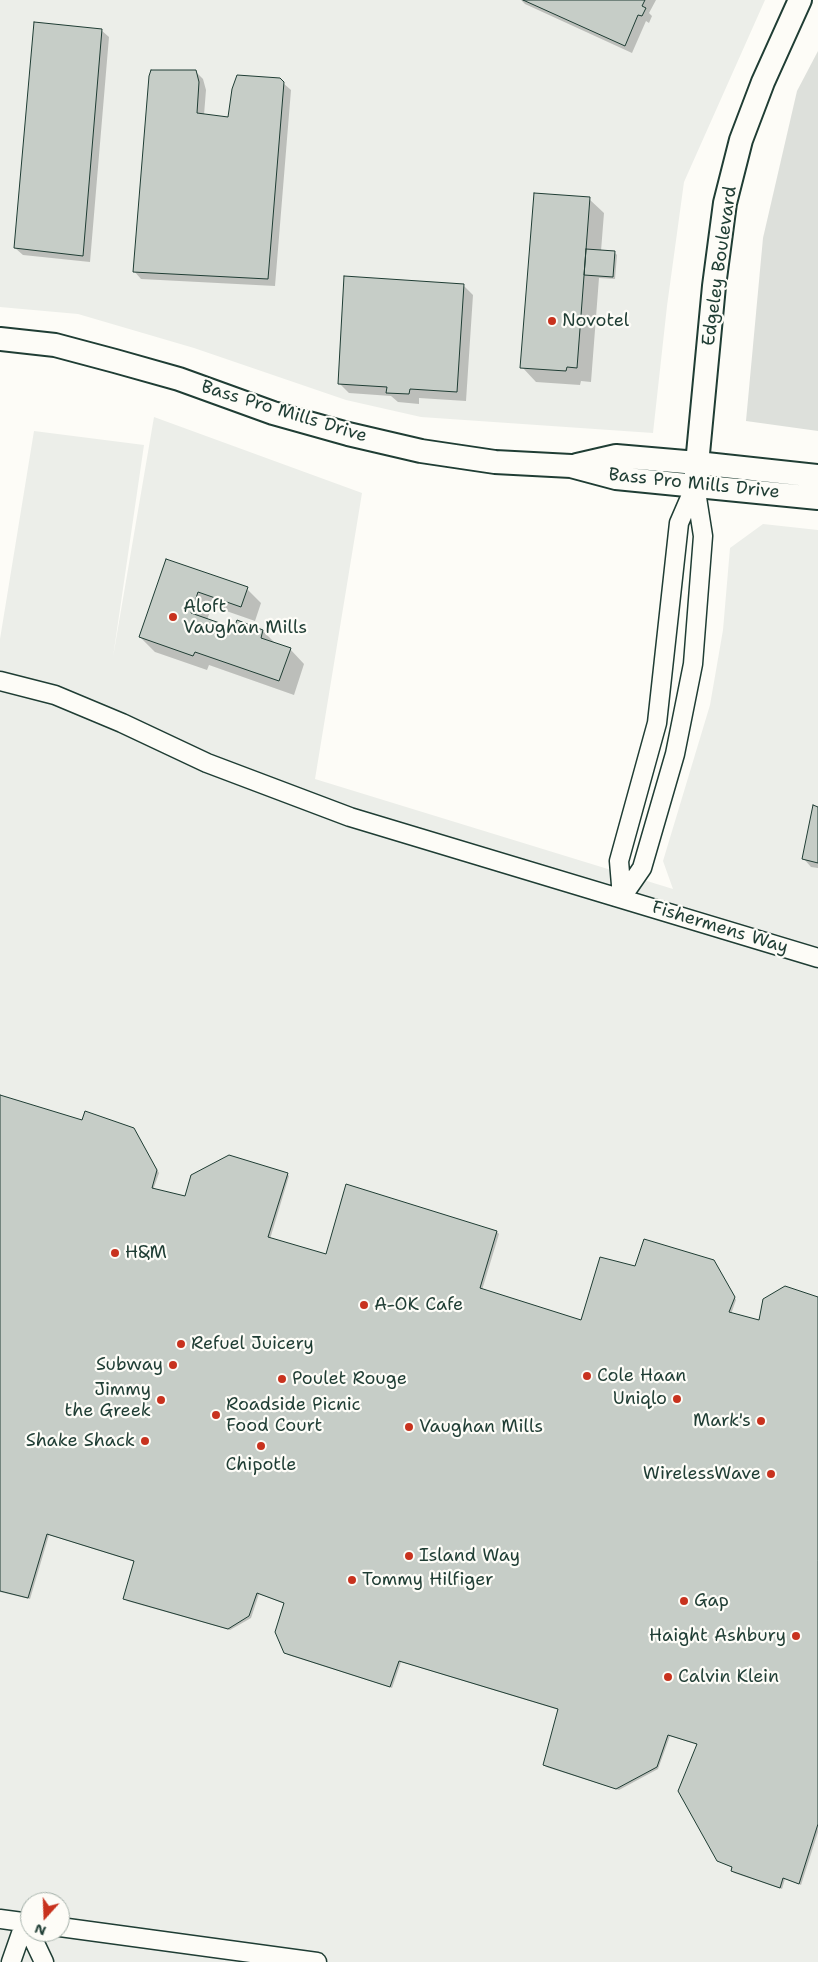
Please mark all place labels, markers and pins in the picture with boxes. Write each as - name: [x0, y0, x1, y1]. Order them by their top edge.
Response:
- place label: Novotel: [562, 310, 629, 332]
- marker: Novotel: [546, 315, 558, 327]
- place label: Aloft Vaughan Mills: [183, 596, 307, 638]
- marker: Aloft Vaughan Mills: [167, 611, 179, 623]
- place label: H&M: [125, 1242, 167, 1264]
- marker: H&M: [109, 1247, 121, 1259]
- place label: A-OK Cafe: [374, 1294, 463, 1316]
- marker: A-OK Cafe: [358, 1299, 370, 1311]
- place label: Refuel Juicery: [191, 1333, 314, 1355]
- marker: Refuel Juicery: [175, 1338, 187, 1350]
- place label: Subway: [96, 1354, 163, 1376]
- marker: Subway: [167, 1359, 179, 1371]
- place label: Cole Haan: [597, 1365, 686, 1387]
- place label: Poulet Rouge: [292, 1368, 407, 1390]
- marker: Cole Haan: [581, 1370, 593, 1382]
- marker: Poulet Rouge: [276, 1373, 288, 1385]
- place label: Jimmy the Greek: [65, 1379, 151, 1422]
- place label: Uniqlo: [613, 1388, 667, 1410]
- marker: Uniqlo: [671, 1393, 683, 1405]
- marker: Jimmy the Greek: [155, 1394, 167, 1406]
- place label: Roadside Picnic Food Court: [226, 1394, 361, 1436]
- marker: Roadside Picnic Food Court: [210, 1409, 222, 1421]
- place label: Mark's: [693, 1410, 751, 1432]
- marker: Mark's: [755, 1415, 767, 1427]
- place label: Vaughan Mills: [419, 1416, 543, 1438]
- marker: Vaughan Mills: [403, 1421, 415, 1433]
- place label: Shake Shack: [26, 1430, 135, 1452]
- marker: Shake Shack: [139, 1435, 151, 1447]
- marker: Chipotle: [255, 1440, 267, 1452]
- place label: Chipotle: [226, 1454, 296, 1476]
- place label: WirelessWave: [643, 1463, 761, 1485]
- marker: WirelessWave: [765, 1468, 777, 1480]
- place label: Island Way: [419, 1545, 520, 1567]
- marker: Island Way: [403, 1550, 415, 1562]
- place label: Tommy Hilfiger: [362, 1569, 494, 1591]
- marker: Tommy Hilfiger: [346, 1574, 358, 1586]
- place label: Gap: [694, 1590, 729, 1612]
- marker: Gap: [678, 1595, 690, 1607]
- place label: Haight Ashbury: [649, 1625, 786, 1647]
- marker: Haight Ashbury: [790, 1630, 802, 1642]
- place label: Calvin Klein: [678, 1666, 779, 1688]
- marker: Calvin Klein: [662, 1671, 674, 1683]

